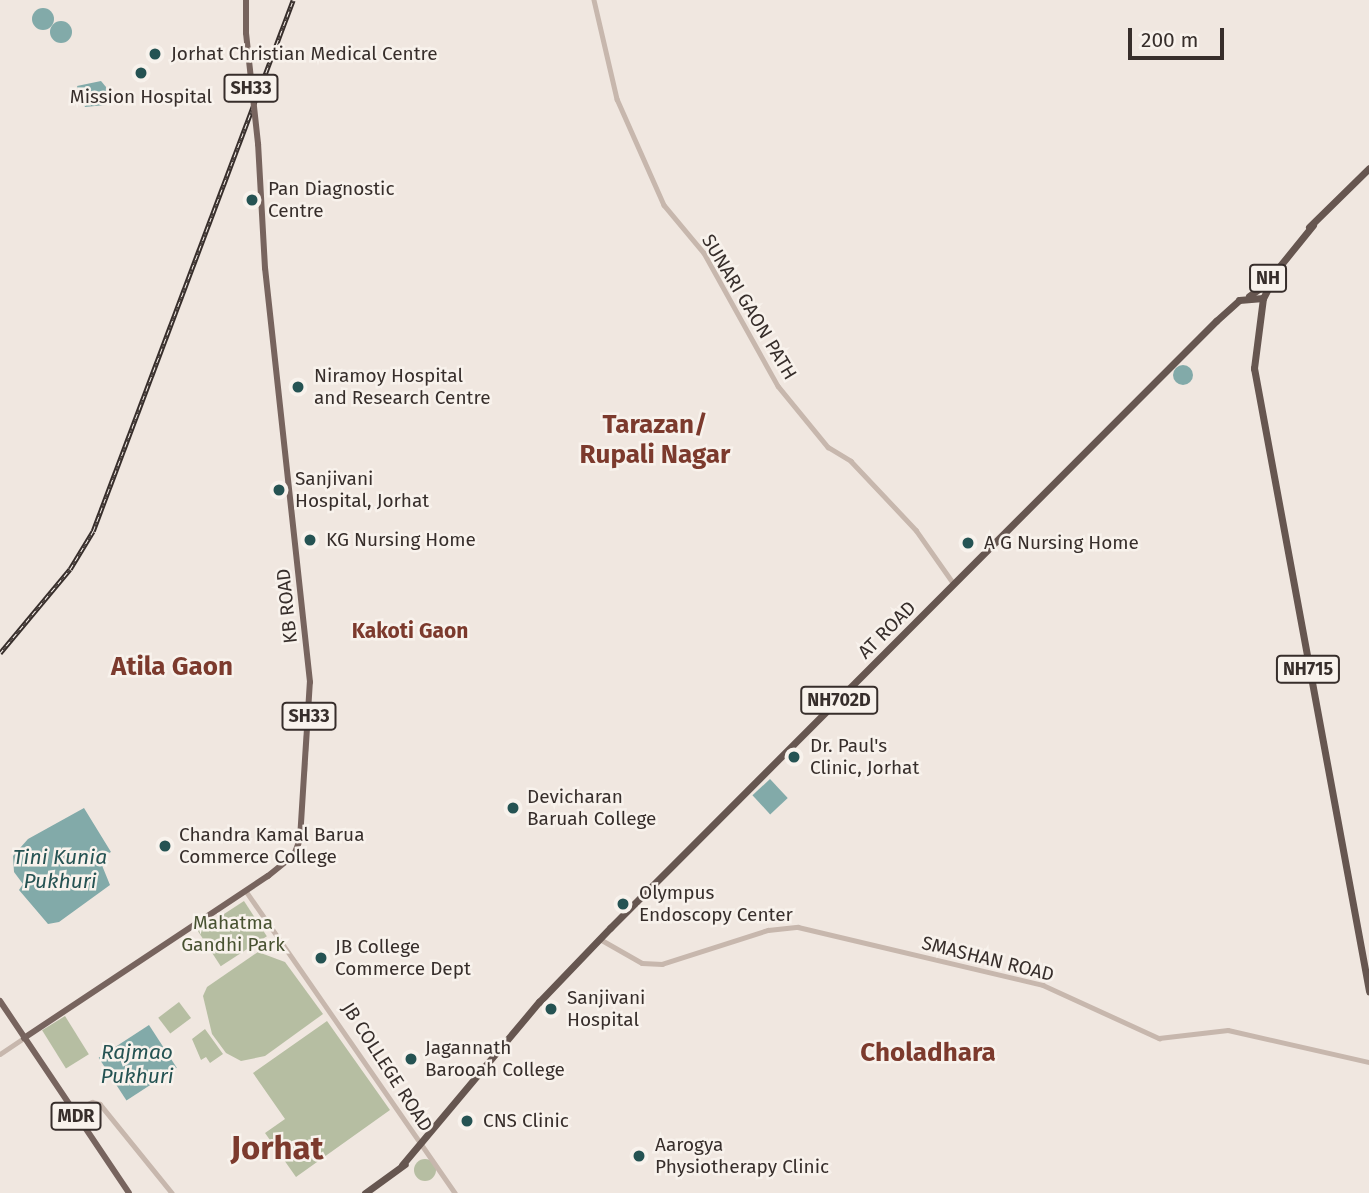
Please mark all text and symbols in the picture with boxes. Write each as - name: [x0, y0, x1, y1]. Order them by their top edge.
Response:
- scale bar: [1131, 14, 1227, 58]
- text: 200 m: [1141, 27, 1198, 53]
- place label: Jorhat Christian Medical Centre: [171, 43, 438, 65]
- marker: Jorhat Christian Medical Centre: [145, 44, 165, 64]
- marker: Mission Hospital: [131, 63, 151, 83]
- road number: SH33: [223, 74, 279, 102]
- place label: Mission Hospital: [70, 86, 212, 108]
- place label: Pan Diagnostic Centre: [268, 178, 395, 222]
- marker: Pan Diagnostic Centre: [242, 190, 262, 210]
- street label: SUNARI GAON PATH: [697, 230, 801, 384]
- road number: NH: [1249, 264, 1287, 292]
- place label: Niramoy Hospital and Research Centre: [314, 365, 491, 409]
- marker: Niramoy Hospital and Research Centre: [288, 377, 308, 397]
- district label: Tarazan/ Rupali Nagar: [579, 409, 731, 471]
- place label: Sanjivani Hospital, Jorhat: [295, 468, 429, 512]
- marker: Sanjivani Hospital, Jorhat: [269, 480, 289, 500]
- place label: KG Nursing Home: [326, 529, 476, 551]
- marker: KG Nursing Home: [300, 530, 320, 550]
- place label: A G Nursing Home: [984, 532, 1139, 554]
- marker: A G Nursing Home: [958, 533, 978, 553]
- street label: KB ROAD: [272, 567, 302, 645]
- street label: AT ROAD: [853, 596, 921, 664]
- district label: Kakoti Gaon: [352, 618, 468, 644]
- district label: Atila Gaon: [111, 651, 233, 683]
- road number: NH715: [1275, 654, 1341, 684]
- road number: NH702D: [799, 686, 879, 714]
- road number: SH33: [281, 702, 337, 730]
- place label: Dr. Paul's Clinic, Jorhat: [810, 735, 919, 779]
- marker: Dr. Paul's Clinic, Jorhat: [784, 747, 804, 767]
- place label: Devicharan Baruah College: [527, 786, 656, 830]
- marker: Devicharan Baruah College: [505, 800, 521, 816]
- place label: Chandra Kamal Barua Commerce College: [179, 824, 364, 868]
- marker: Chandra Kamal Barua Commerce College: [157, 838, 173, 854]
- water label: Tini Kunia Pukhuri: [13, 844, 107, 894]
- place label: Olympus Endoscopy Center: [639, 882, 793, 926]
- marker: Olympus Endoscopy Center: [613, 894, 633, 914]
- park label: Mahatma Gandhi Park: [181, 912, 285, 956]
- street label: SMASHAN ROAD: [920, 932, 1056, 986]
- place label: JB College Commerce Dept: [335, 936, 471, 980]
- marker: JB College Commerce Dept: [313, 950, 329, 966]
- place label: Sanjivani Hospital: [567, 987, 645, 1031]
- street label: JB COLLEGE ROAD: [337, 998, 437, 1136]
- marker: Sanjivani Hospital: [541, 999, 561, 1019]
- place label: Jagannath Barooah College: [425, 1037, 565, 1081]
- district label: Choladhara: [860, 1037, 996, 1069]
- water label: Rajmao Pukhuri: [100, 1039, 174, 1089]
- marker: Jagannath Barooah College: [403, 1051, 419, 1067]
- road number: MDR: [50, 1101, 102, 1130]
- place label: CNS Clinic: [483, 1110, 569, 1132]
- marker: CNS Clinic: [457, 1111, 477, 1131]
- district label: Jorhat: [231, 1129, 323, 1169]
- place label: Aarogya Physiotherapy Clinic: [655, 1134, 829, 1178]
- marker: Aarogya Physiotherapy Clinic: [629, 1146, 649, 1166]

